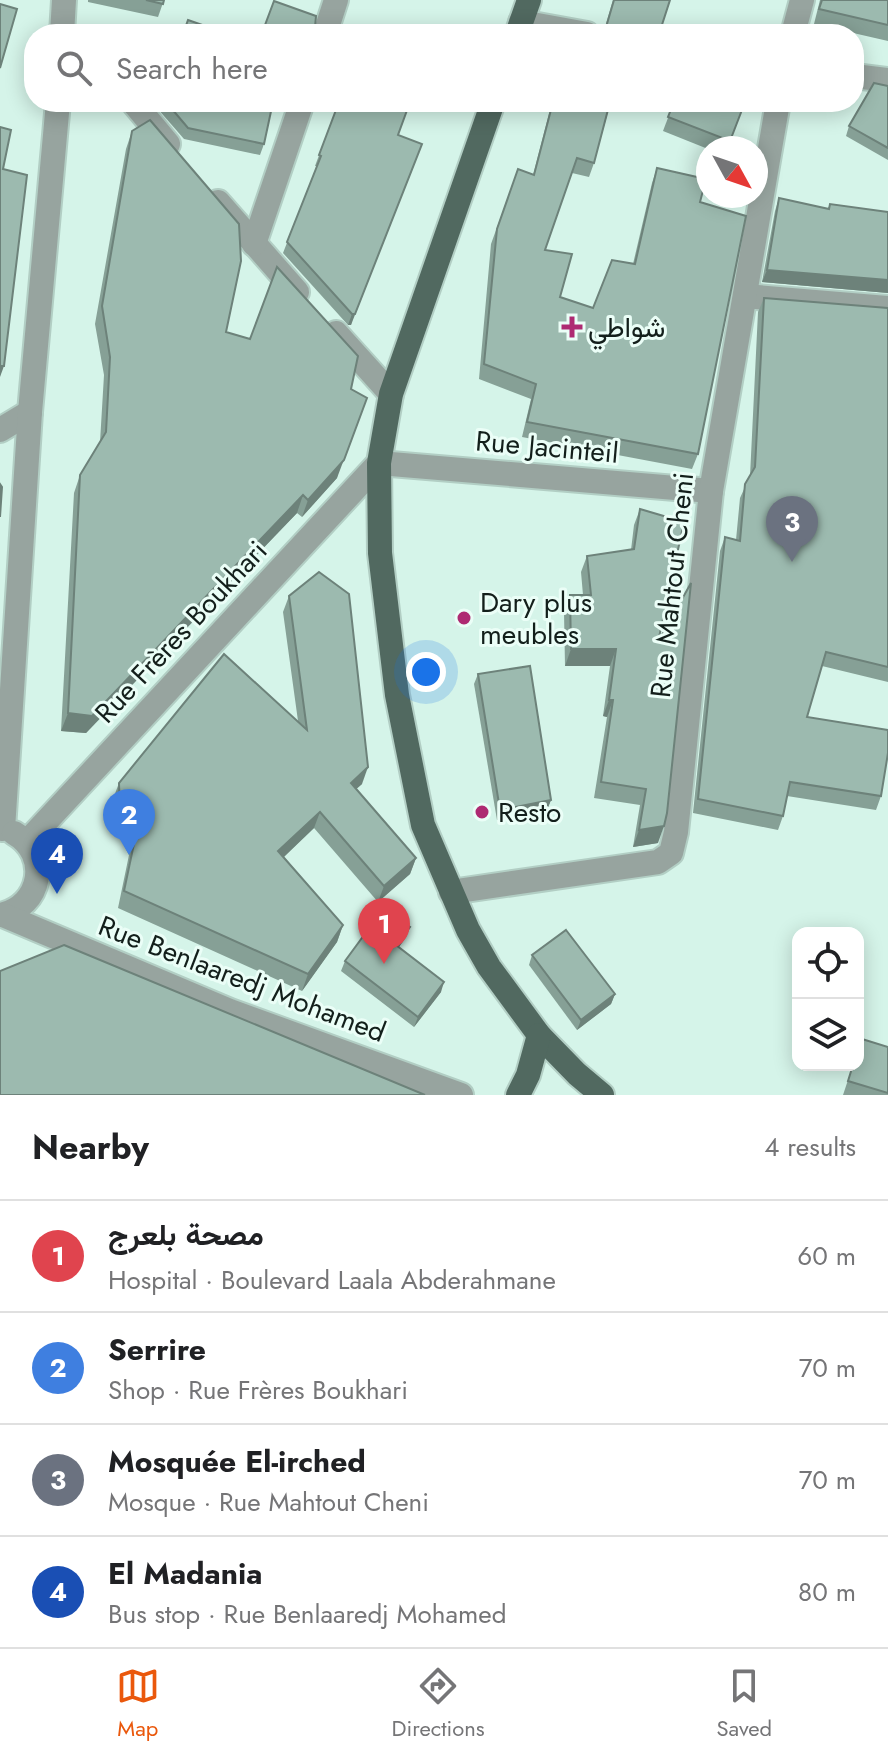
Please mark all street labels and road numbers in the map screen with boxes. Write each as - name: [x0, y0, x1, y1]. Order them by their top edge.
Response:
- street label: Rue Jacinteil: [474, 420, 620, 474]
- street label: Rue Mahtout Cheni: [640, 470, 704, 700]
- street label: Rue Frères Boukhari: [85, 532, 277, 732]
- street label: Rue Benlaaredj Mohamed: [92, 905, 392, 1053]

